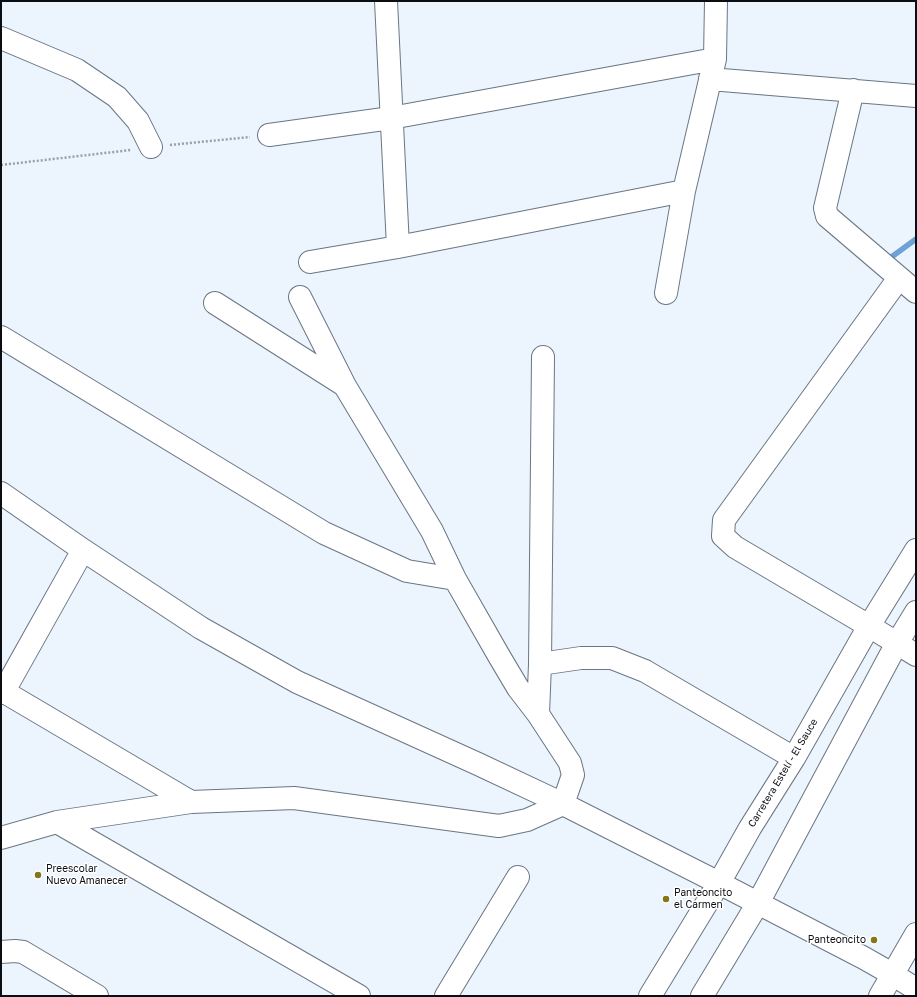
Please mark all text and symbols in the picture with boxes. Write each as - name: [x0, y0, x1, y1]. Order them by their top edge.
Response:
- street label: Carretera Estelí - El Sauce: [746, 716, 820, 830]
- place label: Preescolar Nuevo Amanecer: [46, 863, 127, 886]
- marker: Preescolar Nuevo Amanecer: [33, 870, 43, 880]
- place label: Panteoncito el Carmen: [674, 887, 732, 910]
- marker: Panteoncito el Carmen: [661, 894, 671, 904]
- place label: Panteoncito: [808, 934, 866, 946]
- marker: Panteoncito: [869, 935, 879, 945]

